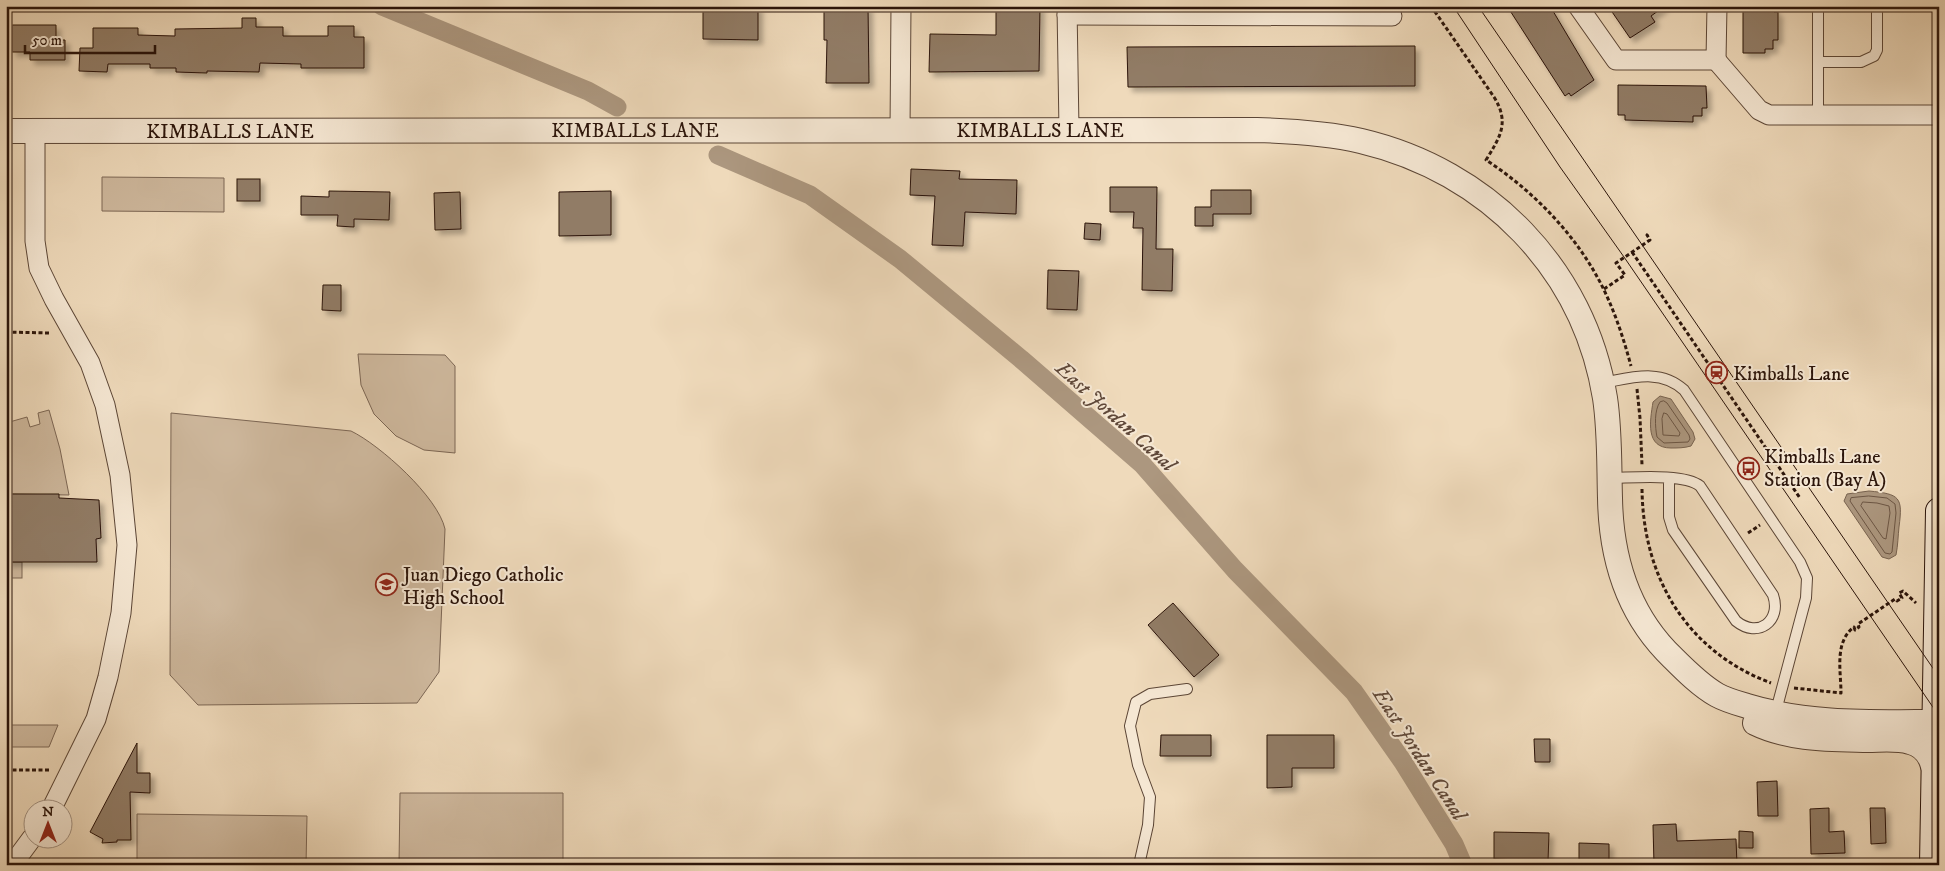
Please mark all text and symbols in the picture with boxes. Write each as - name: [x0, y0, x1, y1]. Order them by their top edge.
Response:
- scale bar: [25, 22, 155, 54]
- text: 50 m: [32, 31, 62, 50]
- street label: KIMBALLS LANE: [551, 119, 719, 144]
- street label: KIMBALLS LANE: [956, 119, 1124, 144]
- street label: KIMBALLS LANE: [146, 120, 314, 145]
- water label: East Jordan Canal: [1049, 355, 1183, 479]
- station icon: Kimballs Lane: [1705, 361, 1729, 385]
- place label: Kimballs Lane: [1733, 362, 1850, 387]
- place label: Kimballs Lane Station (Bay A): [1764, 445, 1886, 493]
- bus stop icon: Kimballs Lane Station (Bay A): [1736, 456, 1760, 480]
- place label: Juan Diego Catholic High School: [401, 563, 564, 611]
- school or university icon: Juan Diego Catholic High School: [375, 573, 399, 597]
- water label: East Jordan Canal: [1366, 683, 1473, 828]
- north arrow: [22, 798, 72, 848]
- text: N: [42, 803, 54, 821]

